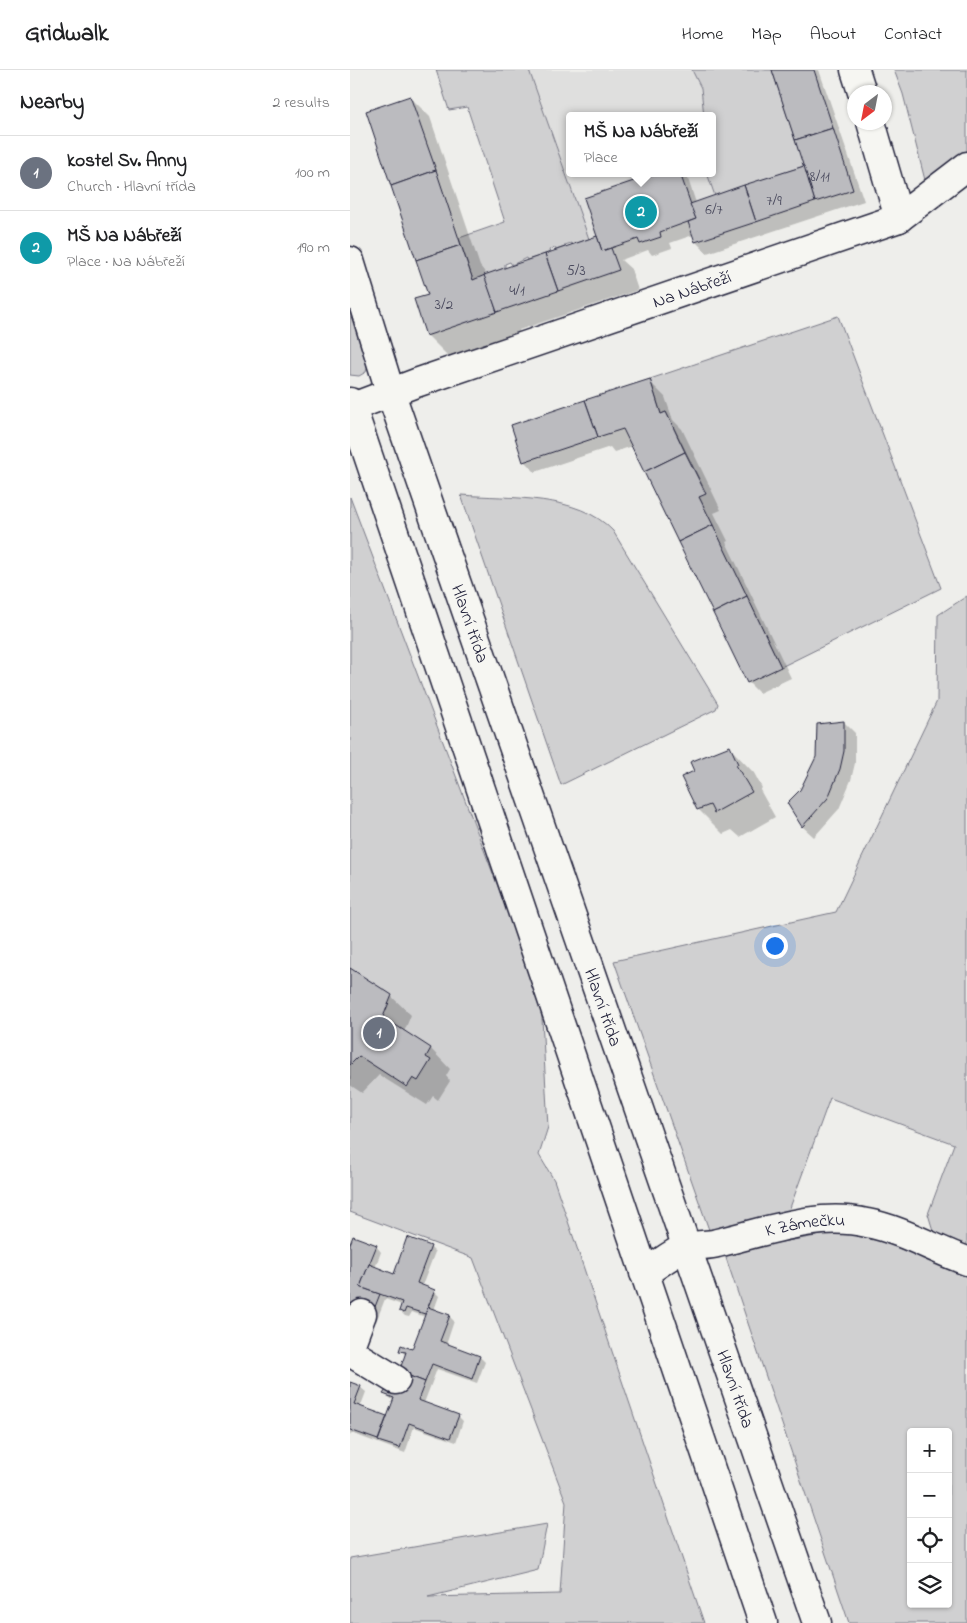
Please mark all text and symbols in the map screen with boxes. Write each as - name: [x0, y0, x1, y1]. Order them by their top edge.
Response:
- text: Gridwalk: [25, 17, 109, 52]
- text: Home: [682, 22, 723, 48]
- text: Map: [751, 22, 782, 48]
- text: About: [810, 22, 856, 48]
- text: Contact: [884, 22, 942, 48]
- north arrow: [847, 85, 892, 130]
- text: Nearby: [20, 88, 84, 118]
- text: 2 results: [272, 91, 330, 115]
- popup: [566, 112, 716, 177]
- text: MŠ Na Nábřeží: [584, 119, 698, 146]
- text: Place: [584, 146, 618, 170]
- text: kostel Sv. Anny: [67, 148, 187, 175]
- text: 1: [33, 161, 39, 185]
- text: 100 m: [295, 161, 330, 185]
- house number: 8/11: [810, 166, 830, 188]
- text: Church · Hlavní třída: [67, 175, 196, 199]
- house number: 7/9: [766, 190, 782, 212]
- pin: 2: [625, 193, 657, 231]
- house number: 6/7: [705, 199, 723, 221]
- text: MŠ Na Nábřeží: [67, 223, 182, 250]
- text: 2: [32, 236, 40, 260]
- text: 190 m: [297, 236, 330, 260]
- text: Place · Na Nábřeží: [67, 250, 185, 274]
- house number: 5/3: [566, 260, 586, 282]
- street label: Na Nábřeží: [650, 265, 735, 316]
- house number: 4/1: [509, 280, 525, 302]
- house number: 3/2: [435, 294, 454, 316]
- street label: Hlavní třída: [443, 581, 494, 667]
- your location: [762, 933, 788, 959]
- street label: Hlavní třída: [576, 965, 627, 1050]
- pin: 1: [363, 1014, 395, 1052]
- street label: K Zámečku: [763, 1208, 845, 1245]
- street label: Hlavní třída: [708, 1347, 760, 1432]
- map controls: [907, 1428, 952, 1608]
- button: +: [907, 1428, 952, 1473]
- button: −: [907, 1473, 952, 1518]
- button: locate: [907, 1518, 952, 1563]
- button: layers: [907, 1563, 952, 1608]

